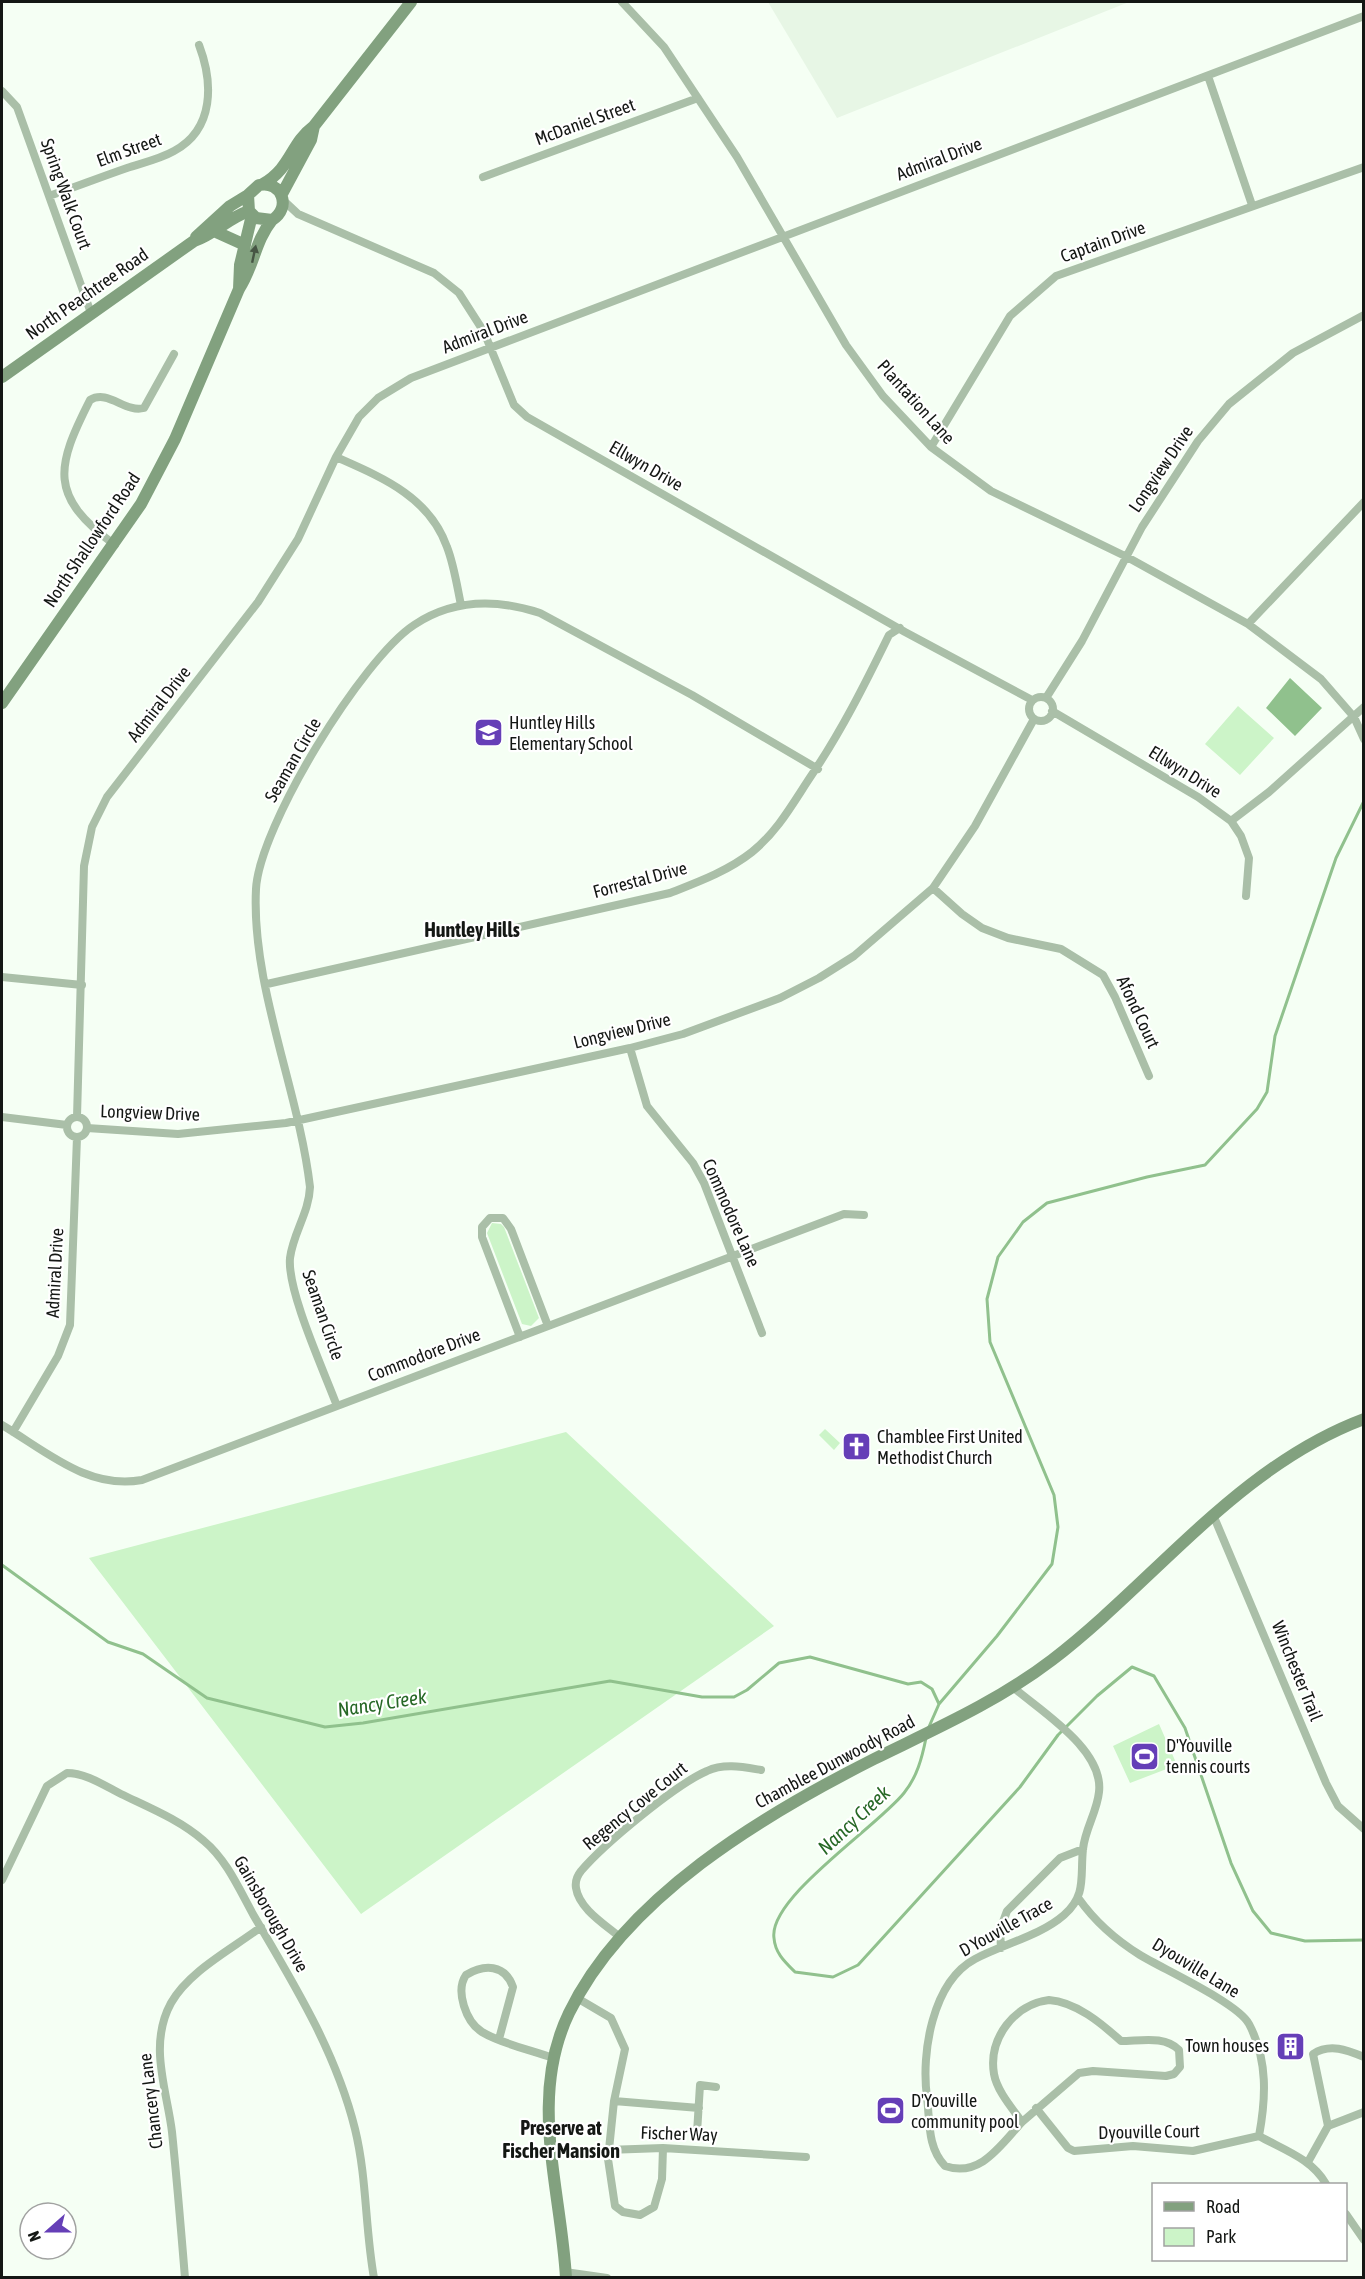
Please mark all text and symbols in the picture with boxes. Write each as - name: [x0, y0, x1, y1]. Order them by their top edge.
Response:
- street label: McDaniel Street: [532, 94, 638, 149]
- street label: Elm Street: [94, 128, 164, 171]
- street label: Admiral Drive: [893, 133, 985, 184]
- street label: Spring Walk Court: [37, 136, 96, 252]
- street label: Captain Drive: [1057, 216, 1148, 267]
- street label: North Peachtree Road: [21, 243, 152, 344]
- one-way arrow: [250, 244, 260, 263]
- street label: Admiral Drive: [439, 306, 531, 357]
- street label: Plantation Lane: [873, 355, 959, 448]
- street label: Longview Drive: [1124, 422, 1197, 516]
- street label: Ellwyn Drive: [606, 436, 687, 495]
- street label: North Shallowford Road: [39, 468, 144, 611]
- street label: Admiral Drive: [123, 662, 195, 746]
- place label: Huntley Hills Elementary School: [509, 712, 633, 754]
- street label: Seaman Circle: [260, 714, 325, 806]
- school or university icon: Huntley Hills Elementary School: [472, 717, 504, 749]
- street label: Ellwyn Drive: [1145, 741, 1225, 802]
- street label: Forrestal Drive: [591, 857, 689, 902]
- district label: Huntley Hills: [424, 918, 520, 941]
- street label: Afond Court: [1113, 972, 1164, 1051]
- street label: Longview Drive: [571, 1008, 673, 1053]
- street label: Longview Drive: [100, 1100, 200, 1125]
- street label: Commodore Lane: [698, 1155, 765, 1270]
- street label: Admiral Drive: [42, 1228, 67, 1318]
- street label: Seaman Circle: [298, 1267, 349, 1363]
- street label: Commodore Drive: [365, 1323, 483, 1386]
- place label: Chamblee First United Methodist Church: [877, 1426, 1023, 1468]
- church icon: Chamblee First United Methodist Church: [840, 1431, 872, 1463]
- street label: Winchester Trail: [1268, 1618, 1327, 1724]
- water label: Nancy Creek: [336, 1684, 428, 1721]
- street label: Chamblee Dunwoody Road: [751, 1711, 918, 1813]
- place label: D'Youville tennis courts: [1166, 1735, 1250, 1777]
- sports icon: D'Youville tennis courts: [1129, 1740, 1161, 1772]
- street label: Regency Cove Court: [578, 1757, 691, 1854]
- water label: Nancy Creek: [813, 1780, 895, 1859]
- street label: Gainsborough Drive: [230, 1852, 313, 1975]
- street label: D Youville Trace: [956, 1892, 1056, 1961]
- street label: Dyouville Lane: [1149, 1933, 1244, 2002]
- building icon: Town houses: [1274, 2030, 1306, 2062]
- place label: Town houses: [1185, 2035, 1269, 2056]
- street label: Chancery Lane: [134, 2052, 167, 2150]
- place label: D'Youville community pool: [911, 2090, 1019, 2132]
- sports icon: D'Youville community pool: [874, 2095, 906, 2127]
- district label: Preserve at Fischer Mansion: [502, 2116, 620, 2162]
- street label: Dyouville Court: [1098, 2120, 1200, 2143]
- street label: Fischer Way: [640, 2122, 718, 2145]
- legend: [1152, 2183, 1347, 2261]
- text: Road: [1206, 2196, 1240, 2217]
- north arrow: [18, 2201, 78, 2261]
- text: Park: [1206, 2226, 1236, 2247]
- text: N: [24, 2229, 44, 2244]

